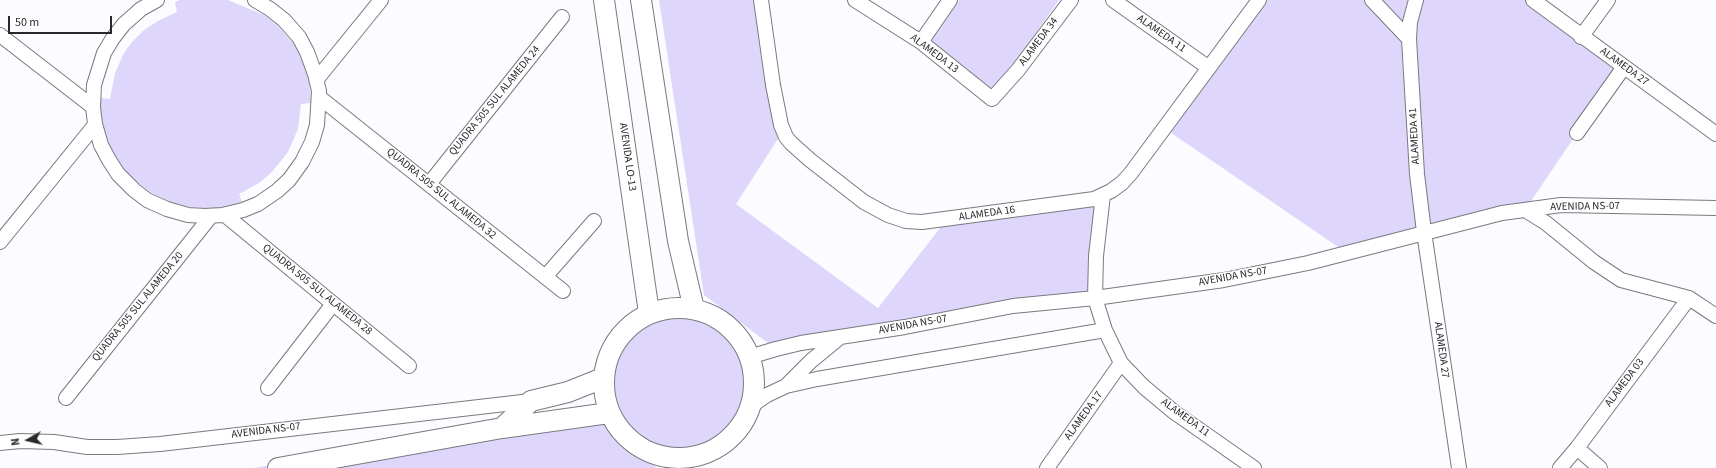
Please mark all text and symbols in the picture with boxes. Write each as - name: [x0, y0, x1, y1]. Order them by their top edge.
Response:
- scale bar: [10, 8, 114, 34]
- street label: ALAMEDA 11: [1134, 12, 1188, 56]
- text: 50 m: [15, 14, 39, 31]
- street label: ALAMEDA 34: [1017, 15, 1061, 69]
- street label: ALAMEDA 13: [907, 32, 961, 76]
- street label: QUADRA 505 SUL ALAMEDA 24: [447, 43, 543, 159]
- street label: ALAMEDA 27: [1597, 45, 1651, 89]
- street label: ALAMEDA 41: [1407, 107, 1423, 165]
- street label: AVENIDA LO-13: [616, 122, 638, 192]
- street label: QUADRA 505 SUL ALAMEDA 32: [383, 146, 499, 242]
- street label: AVENIDA NS-07: [1550, 200, 1620, 214]
- street label: ALAMEDA 16: [958, 204, 1016, 224]
- street label: QUADRA 505 SUL ALAMEDA 28: [259, 242, 375, 338]
- street label: QUADRA 505 SUL ALAMEDA 20: [90, 249, 186, 365]
- street label: AVENIDA NS-07: [1198, 264, 1268, 290]
- street label: AVENIDA NS-07: [878, 312, 948, 338]
- street label: ALAMEDA 27: [1431, 321, 1451, 379]
- street label: ALAMEDA 03: [1603, 356, 1647, 410]
- street label: ALAMEDA 17: [1062, 389, 1106, 443]
- street label: ALAMEDA 11: [1158, 396, 1212, 440]
- north arrow: [8, 420, 48, 460]
- street label: AVENIDA NS-07: [231, 420, 301, 442]
- text: N: [8, 437, 24, 446]

